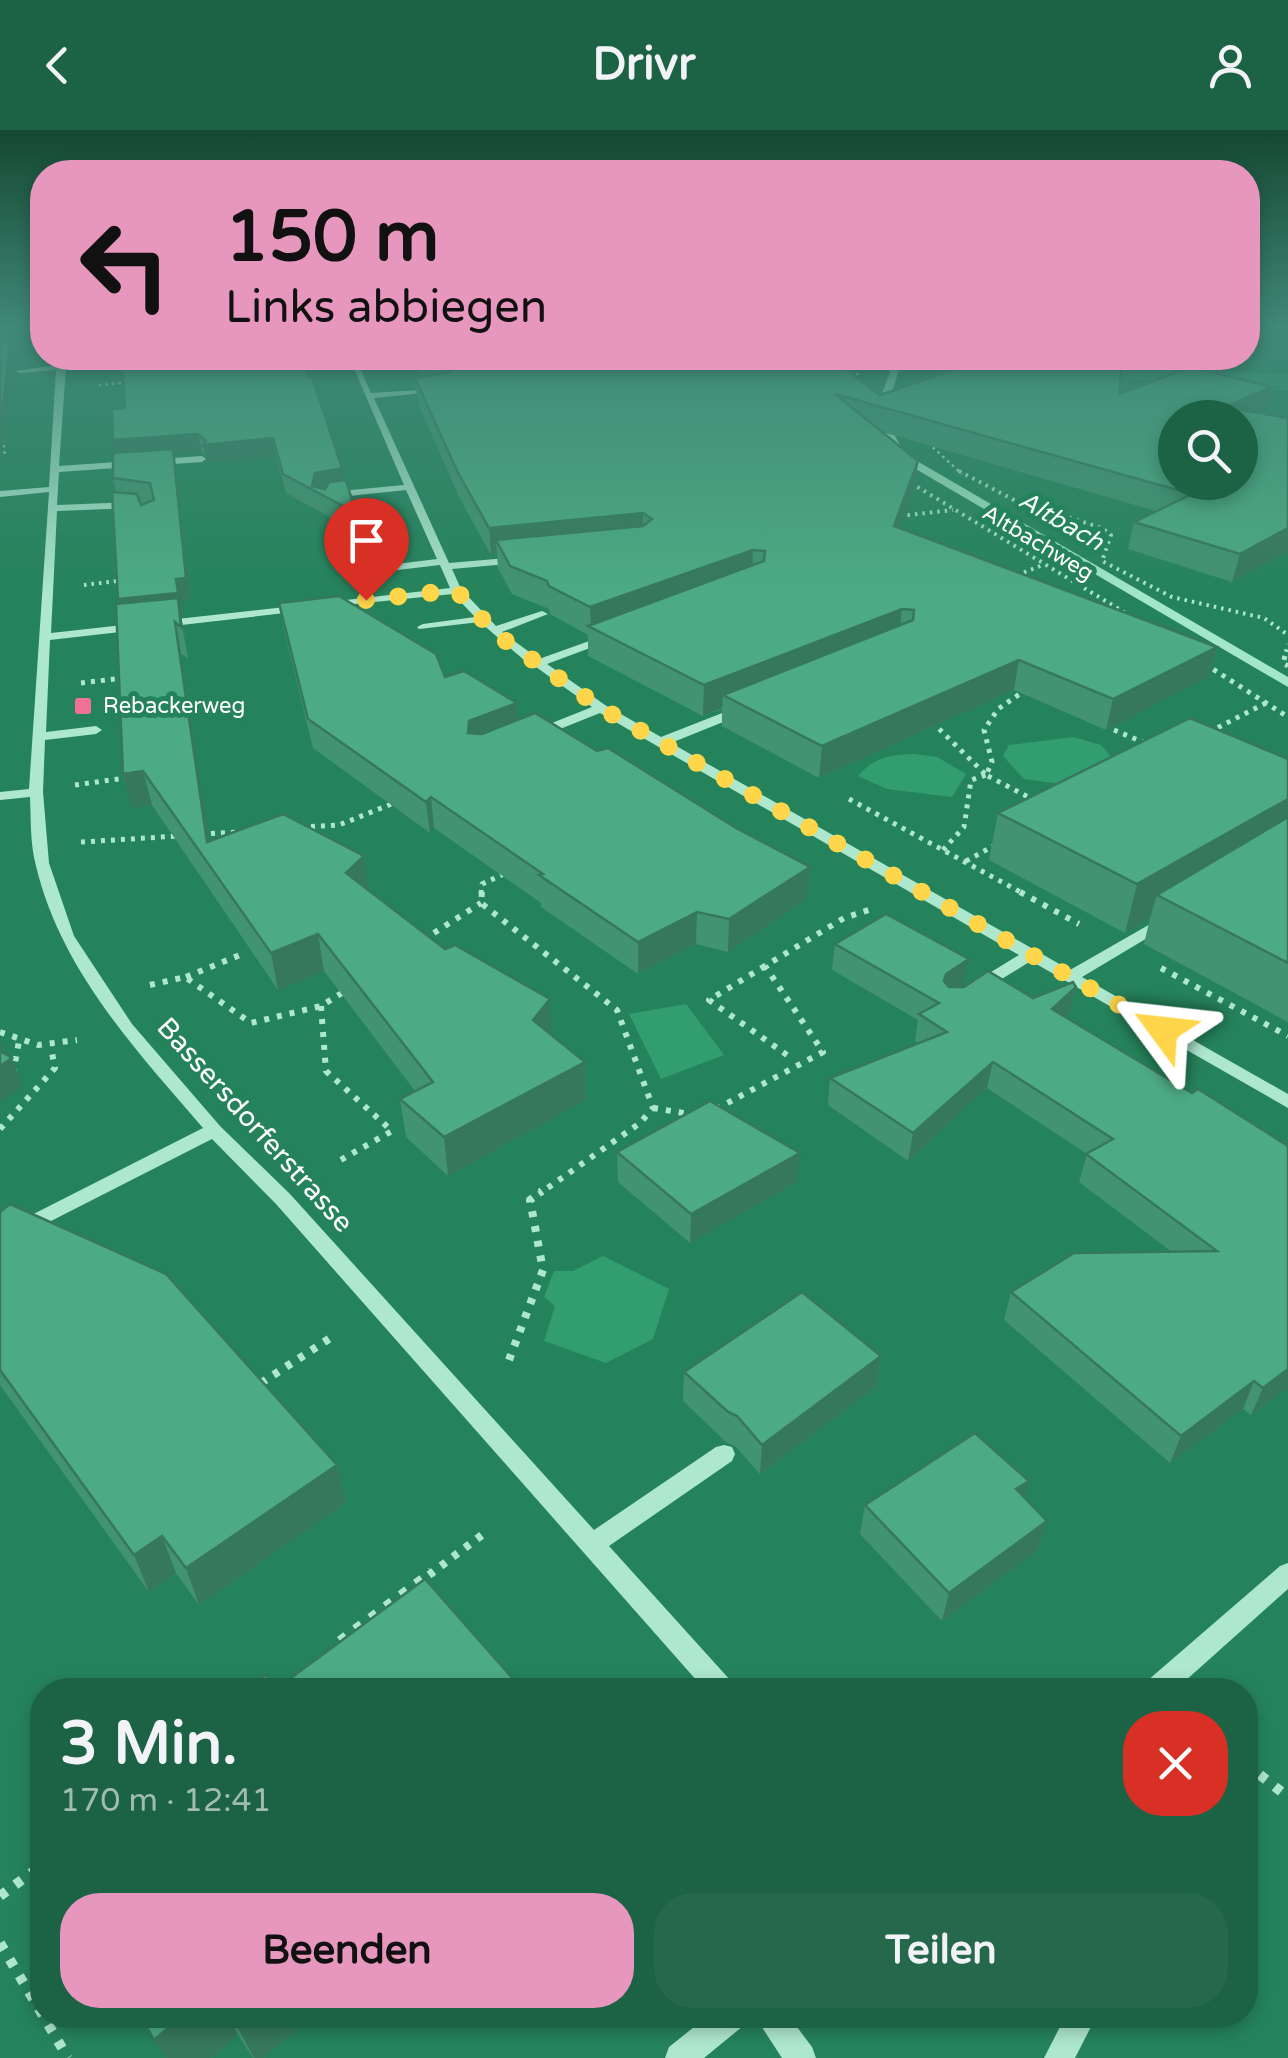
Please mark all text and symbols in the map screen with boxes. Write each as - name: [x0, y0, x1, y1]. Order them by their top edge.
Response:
- icon: back: [30, 38, 85, 93]
- text: Drivr: [593, 38, 695, 92]
- icon: person: [1203, 38, 1258, 93]
- text: 150 m: [225, 196, 439, 280]
- icon: left: [60, 200, 190, 330]
- text: Links abbiegen: [225, 281, 547, 335]
- map controls: [1158, 400, 1258, 500]
- button: search: [1158, 400, 1258, 500]
- water label: Altbach: [1013, 485, 1109, 558]
- pin: [324, 498, 409, 601]
- street label: Altbachweg: [978, 500, 1098, 586]
- icon: arrive: [339, 513, 394, 568]
- place label: Rebackerweg: [103, 693, 245, 719]
- marker: Rebackerweg: [72, 695, 94, 717]
- position arrow: [1111, 978, 1215, 1082]
- street label: Bassersdorferstrasse: [150, 1011, 360, 1239]
- text: 3 Min.: [60, 1708, 238, 1780]
- button: close: [1123, 1711, 1228, 1816]
- text: 170 m · 12:41: [60, 1782, 272, 1820]
- button: Beenden: [60, 1893, 634, 2008]
- button: Teilen: [654, 1893, 1228, 2008]

